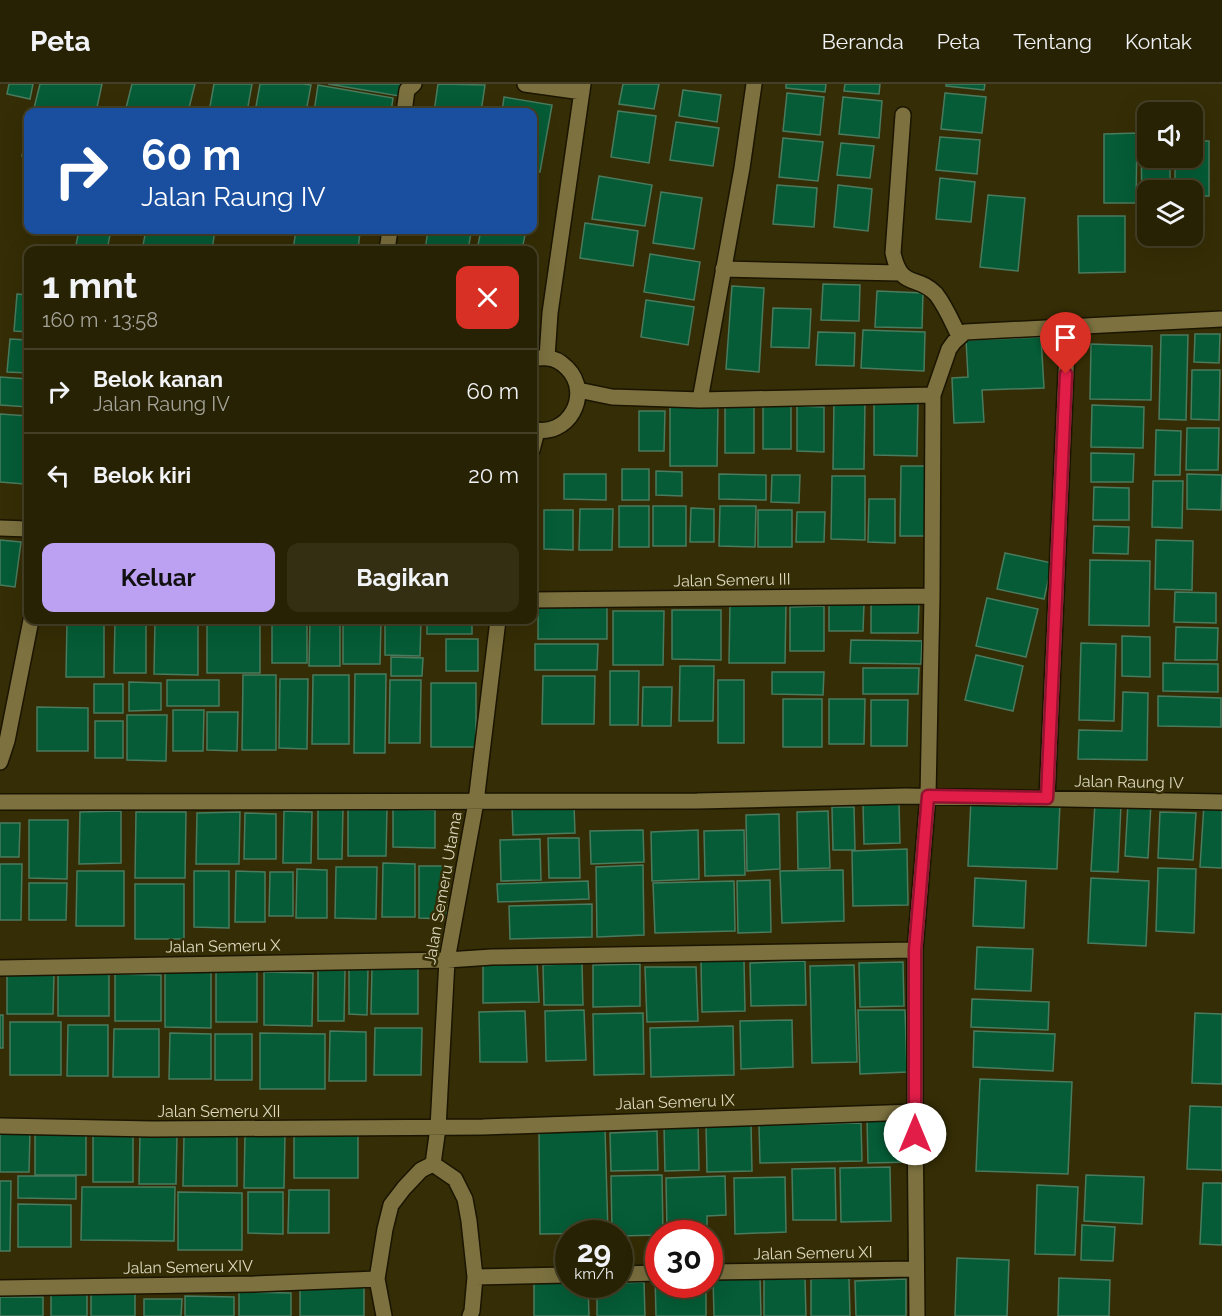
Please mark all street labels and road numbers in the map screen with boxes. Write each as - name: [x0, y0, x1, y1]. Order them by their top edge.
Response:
- street label: Jalan Semeru III: [673, 569, 791, 591]
- street label: Jalan Raung IV: [1074, 772, 1184, 792]
- street label: Jalan Semeru Utama: [420, 810, 466, 966]
- street label: Jalan Semeru X: [165, 935, 282, 957]
- street label: Jalan Semeru IX: [615, 1090, 736, 1114]
- street label: Jalan Semeru XII: [157, 1102, 281, 1121]
- street label: Jalan Semeru XI: [753, 1242, 873, 1264]
- street label: Jalan Semeru XIV: [123, 1256, 253, 1278]

